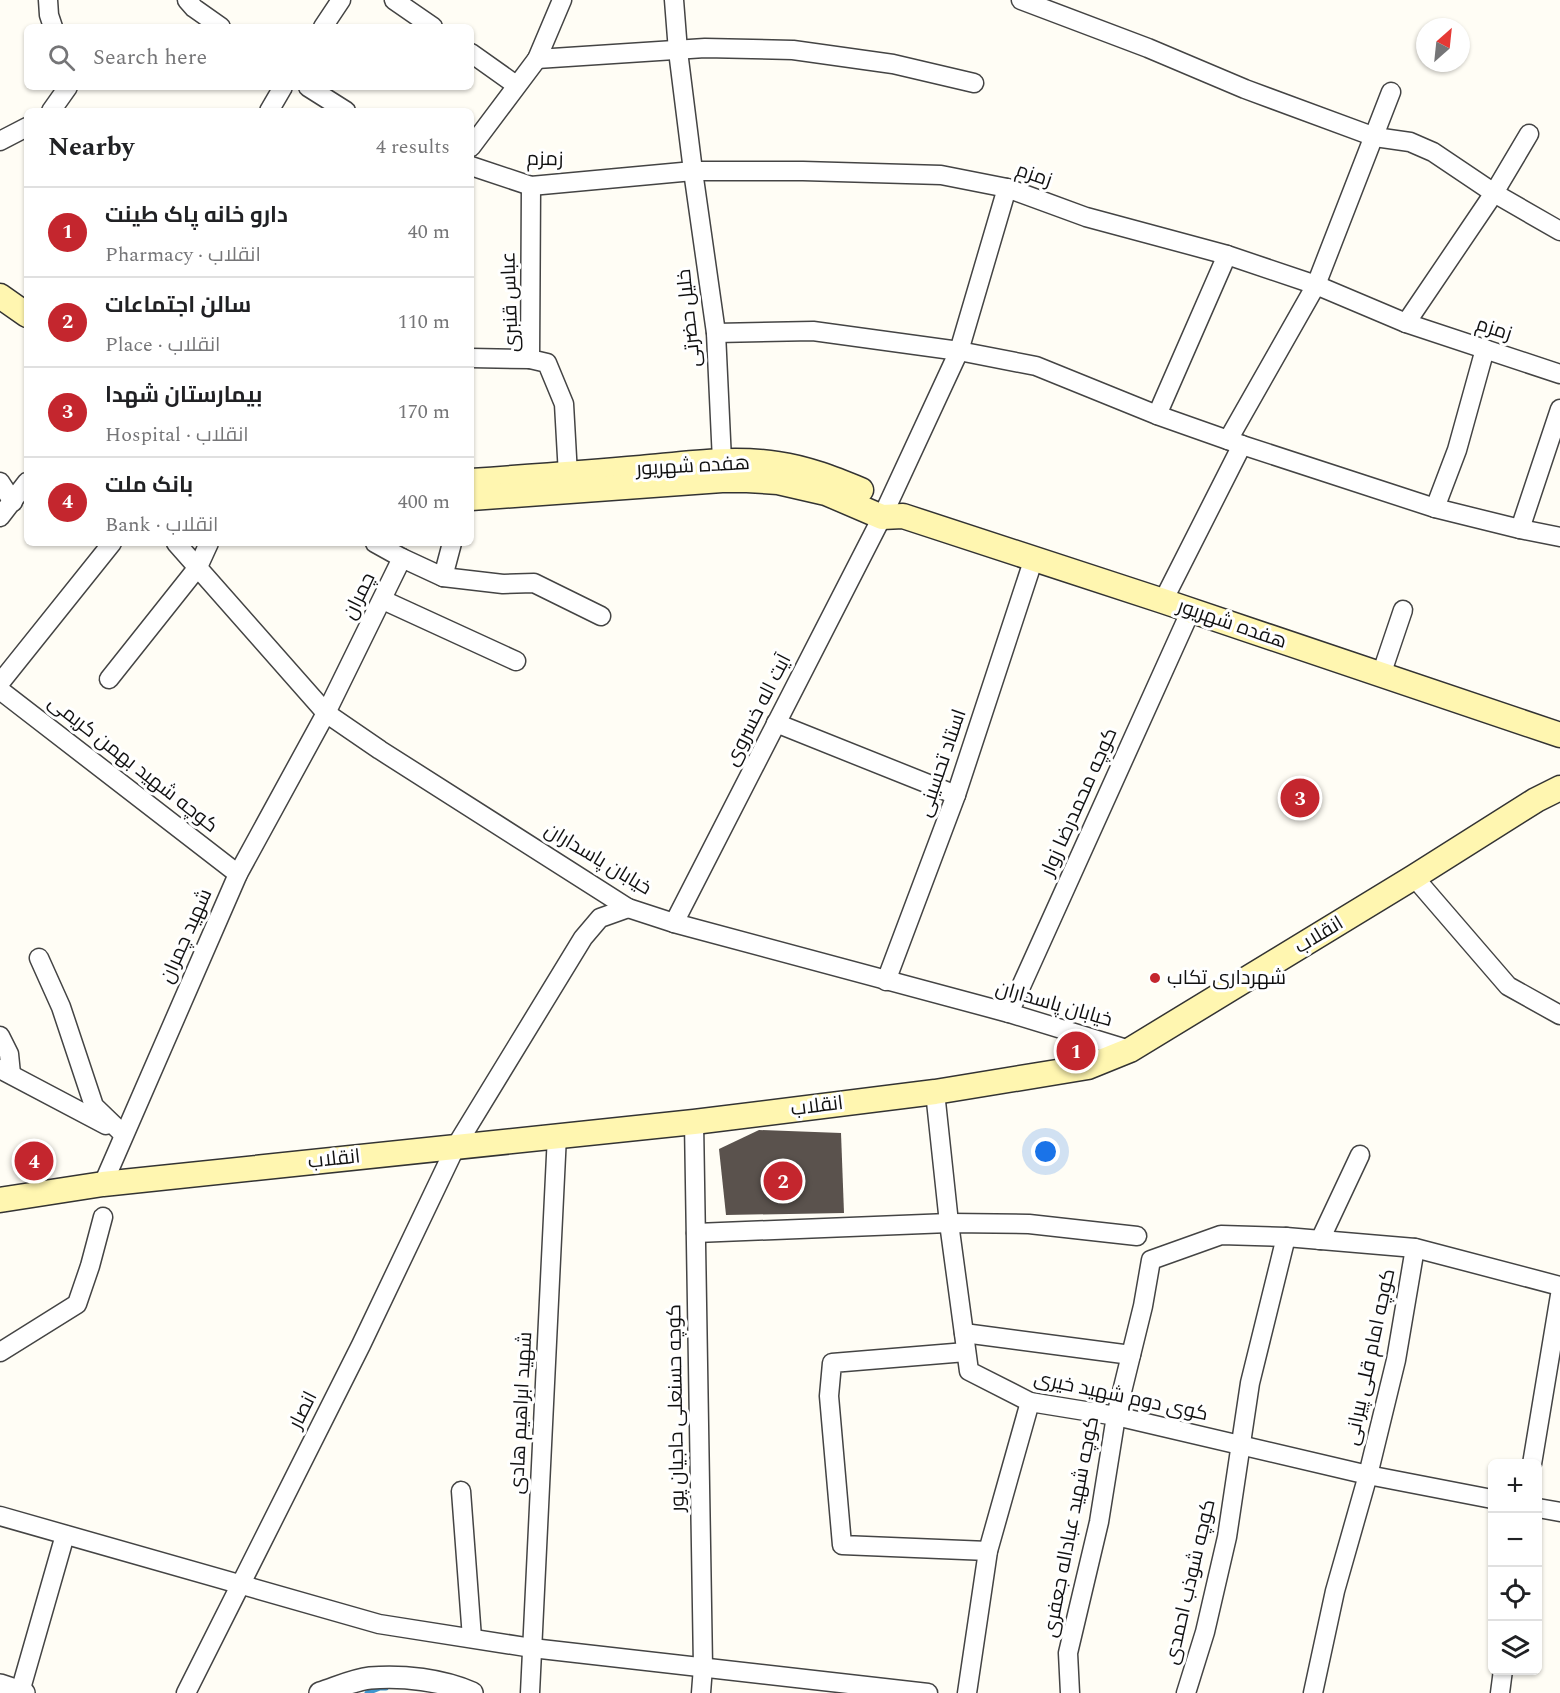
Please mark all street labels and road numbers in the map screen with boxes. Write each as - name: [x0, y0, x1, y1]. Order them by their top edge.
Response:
- street label: زمزم: [526, 144, 564, 174]
- street label: زمزم: [1012, 155, 1056, 195]
- street label: عباس قنبری: [493, 251, 527, 353]
- street label: خلیل حضرتی: [669, 267, 709, 369]
- street label: زمزم: [1472, 309, 1516, 349]
- street label: هفده شهریور: [634, 448, 751, 484]
- street label: چمران: [335, 567, 383, 625]
- street label: هفده شهریور: [1172, 591, 1291, 657]
- street label: آیت اله خسروی: [717, 648, 799, 771]
- street label: کوچه شهید بهمن کریمی: [41, 688, 225, 840]
- street label: استاد تحسینی: [910, 705, 974, 821]
- street label: کوچه محمدرضا زوار: [1032, 723, 1125, 882]
- street label: خیابان پاسداران: [539, 815, 657, 903]
- street label: شهید چمران: [152, 884, 220, 988]
- street label: انقلاب: [1289, 909, 1349, 961]
- street label: خیابان پاسداران: [992, 973, 1116, 1035]
- street label: انقلاب: [789, 1088, 845, 1124]
- street label: انقلاب: [306, 1141, 362, 1177]
- street label: کوچه امام قلی پیرانی: [1337, 1266, 1403, 1448]
- street label: کوچه حسنعلی حاجیان پور: [659, 1304, 693, 1513]
- street label: شهید ابراهیم هادی: [502, 1331, 540, 1495]
- street label: کوی دوم شهید خیری: [1031, 1363, 1211, 1429]
- street label: انصار: [280, 1386, 325, 1435]
- street label: کوچه شهید عباداله جعفری: [1035, 1414, 1107, 1640]
- street label: کوچه شوذب احمدی: [1156, 1496, 1224, 1668]

